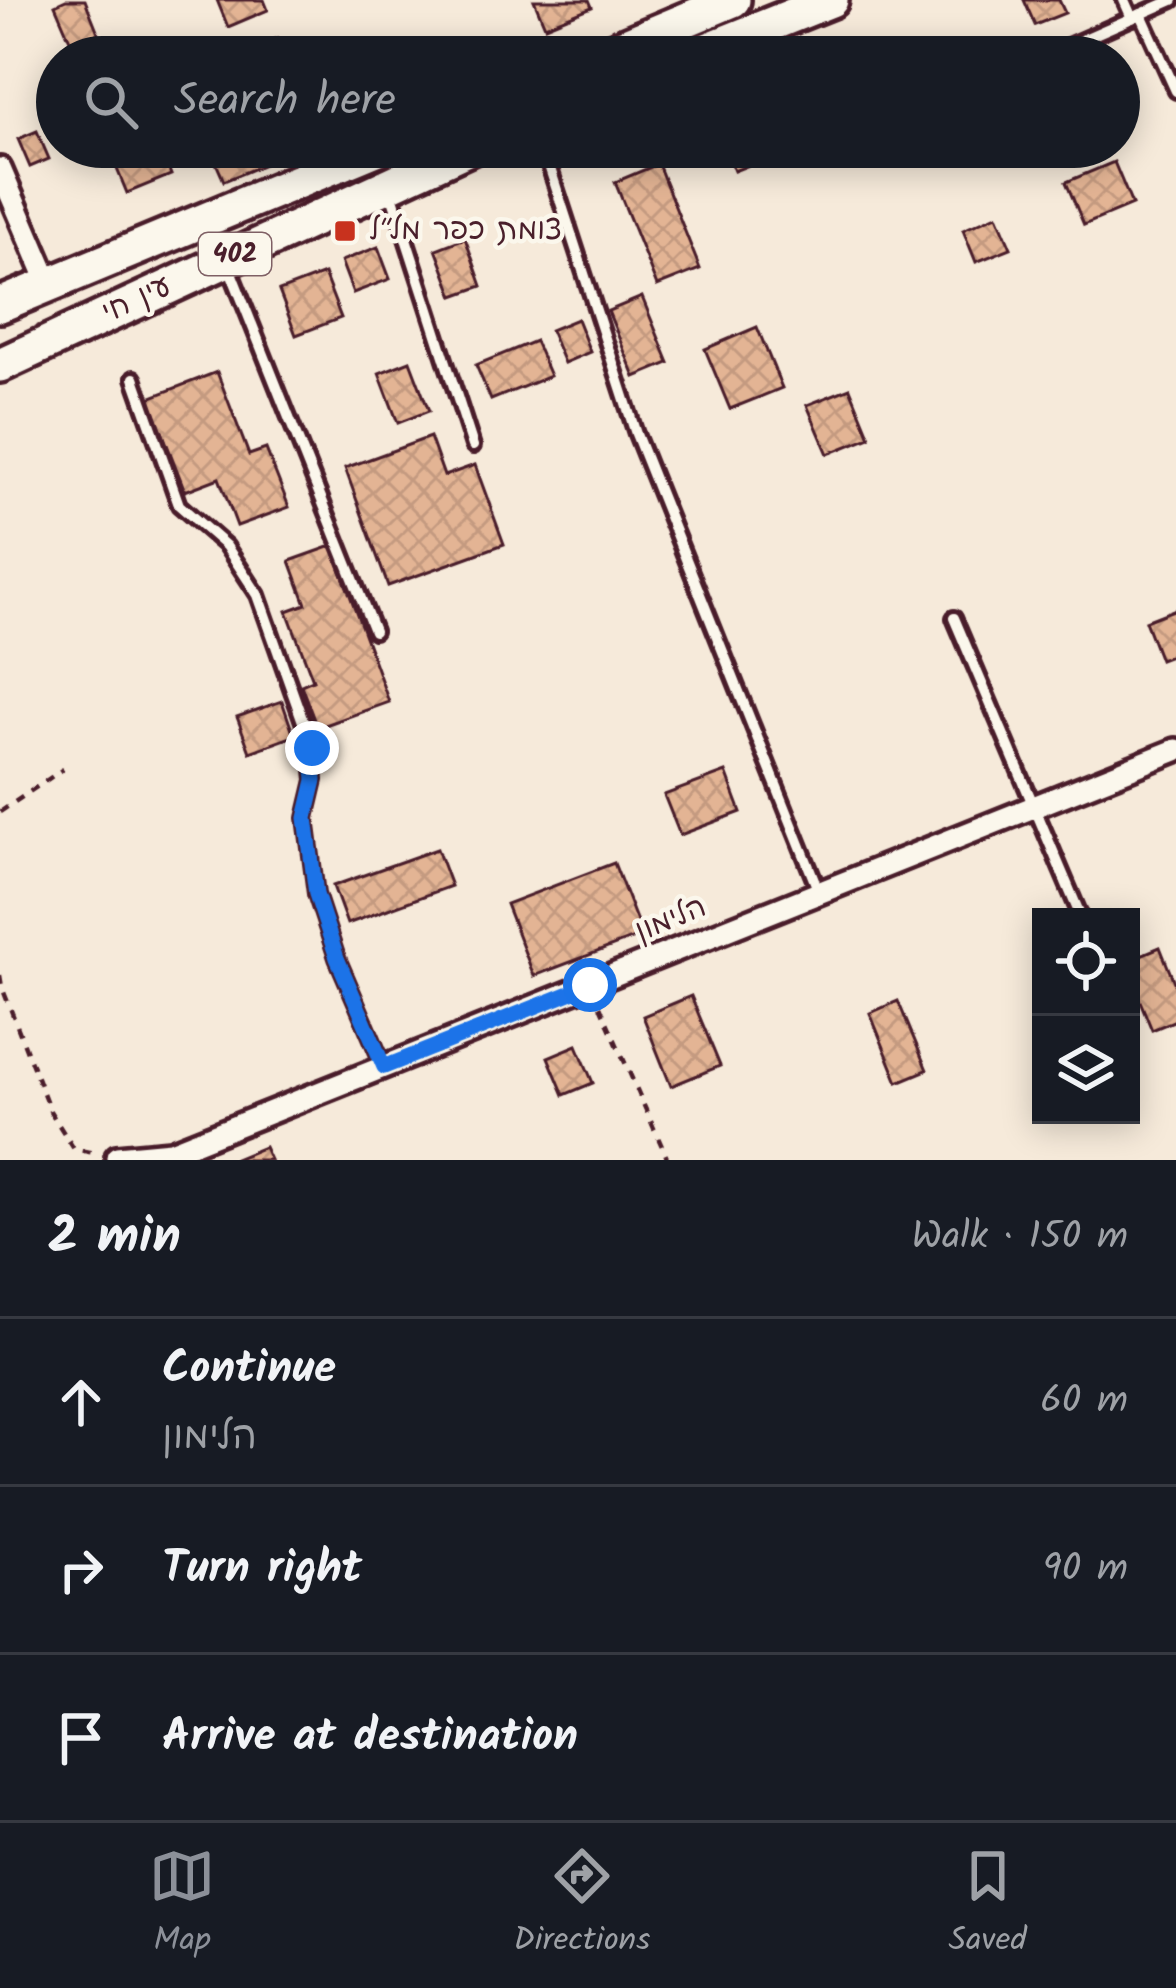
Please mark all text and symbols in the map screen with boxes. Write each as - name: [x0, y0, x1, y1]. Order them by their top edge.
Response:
- search box: [36, 36, 1140, 168]
- text: Search here: [174, 66, 396, 138]
- icon: search: [78, 69, 144, 135]
- place label: צומת כפר מל״ל: [369, 207, 562, 255]
- marker: צומת כפר מל״ל: [332, 218, 358, 244]
- road number: 402: [199, 233, 271, 275]
- street label: עין חי: [94, 263, 180, 337]
- route end: [285, 721, 339, 775]
- street label: הלימון: [628, 884, 714, 956]
- map controls: [1032, 908, 1140, 1124]
- button: locate: [1032, 908, 1140, 1016]
- route start: [563, 958, 617, 1012]
- button: layers: [1032, 1016, 1140, 1124]
- text: 2 min: [48, 1198, 181, 1279]
- text: Walk · 150 m: [911, 1207, 1128, 1269]
- text: Continue: [162, 1334, 336, 1406]
- icon: ahead: [48, 1369, 114, 1435]
- text: 60 m: [1040, 1371, 1128, 1433]
- text: הלימון: [162, 1407, 257, 1469]
- text: Turn right: [162, 1534, 362, 1606]
- icon: right: [48, 1537, 114, 1603]
- text: 90 m: [1043, 1539, 1128, 1601]
- text: Arrive at destination: [162, 1702, 578, 1774]
- icon: arrive: [48, 1705, 114, 1771]
- tab: Map: [149, 1843, 215, 1968]
- tab: Directions: [513, 1843, 650, 1968]
- tab: Saved: [949, 1843, 1027, 1968]

